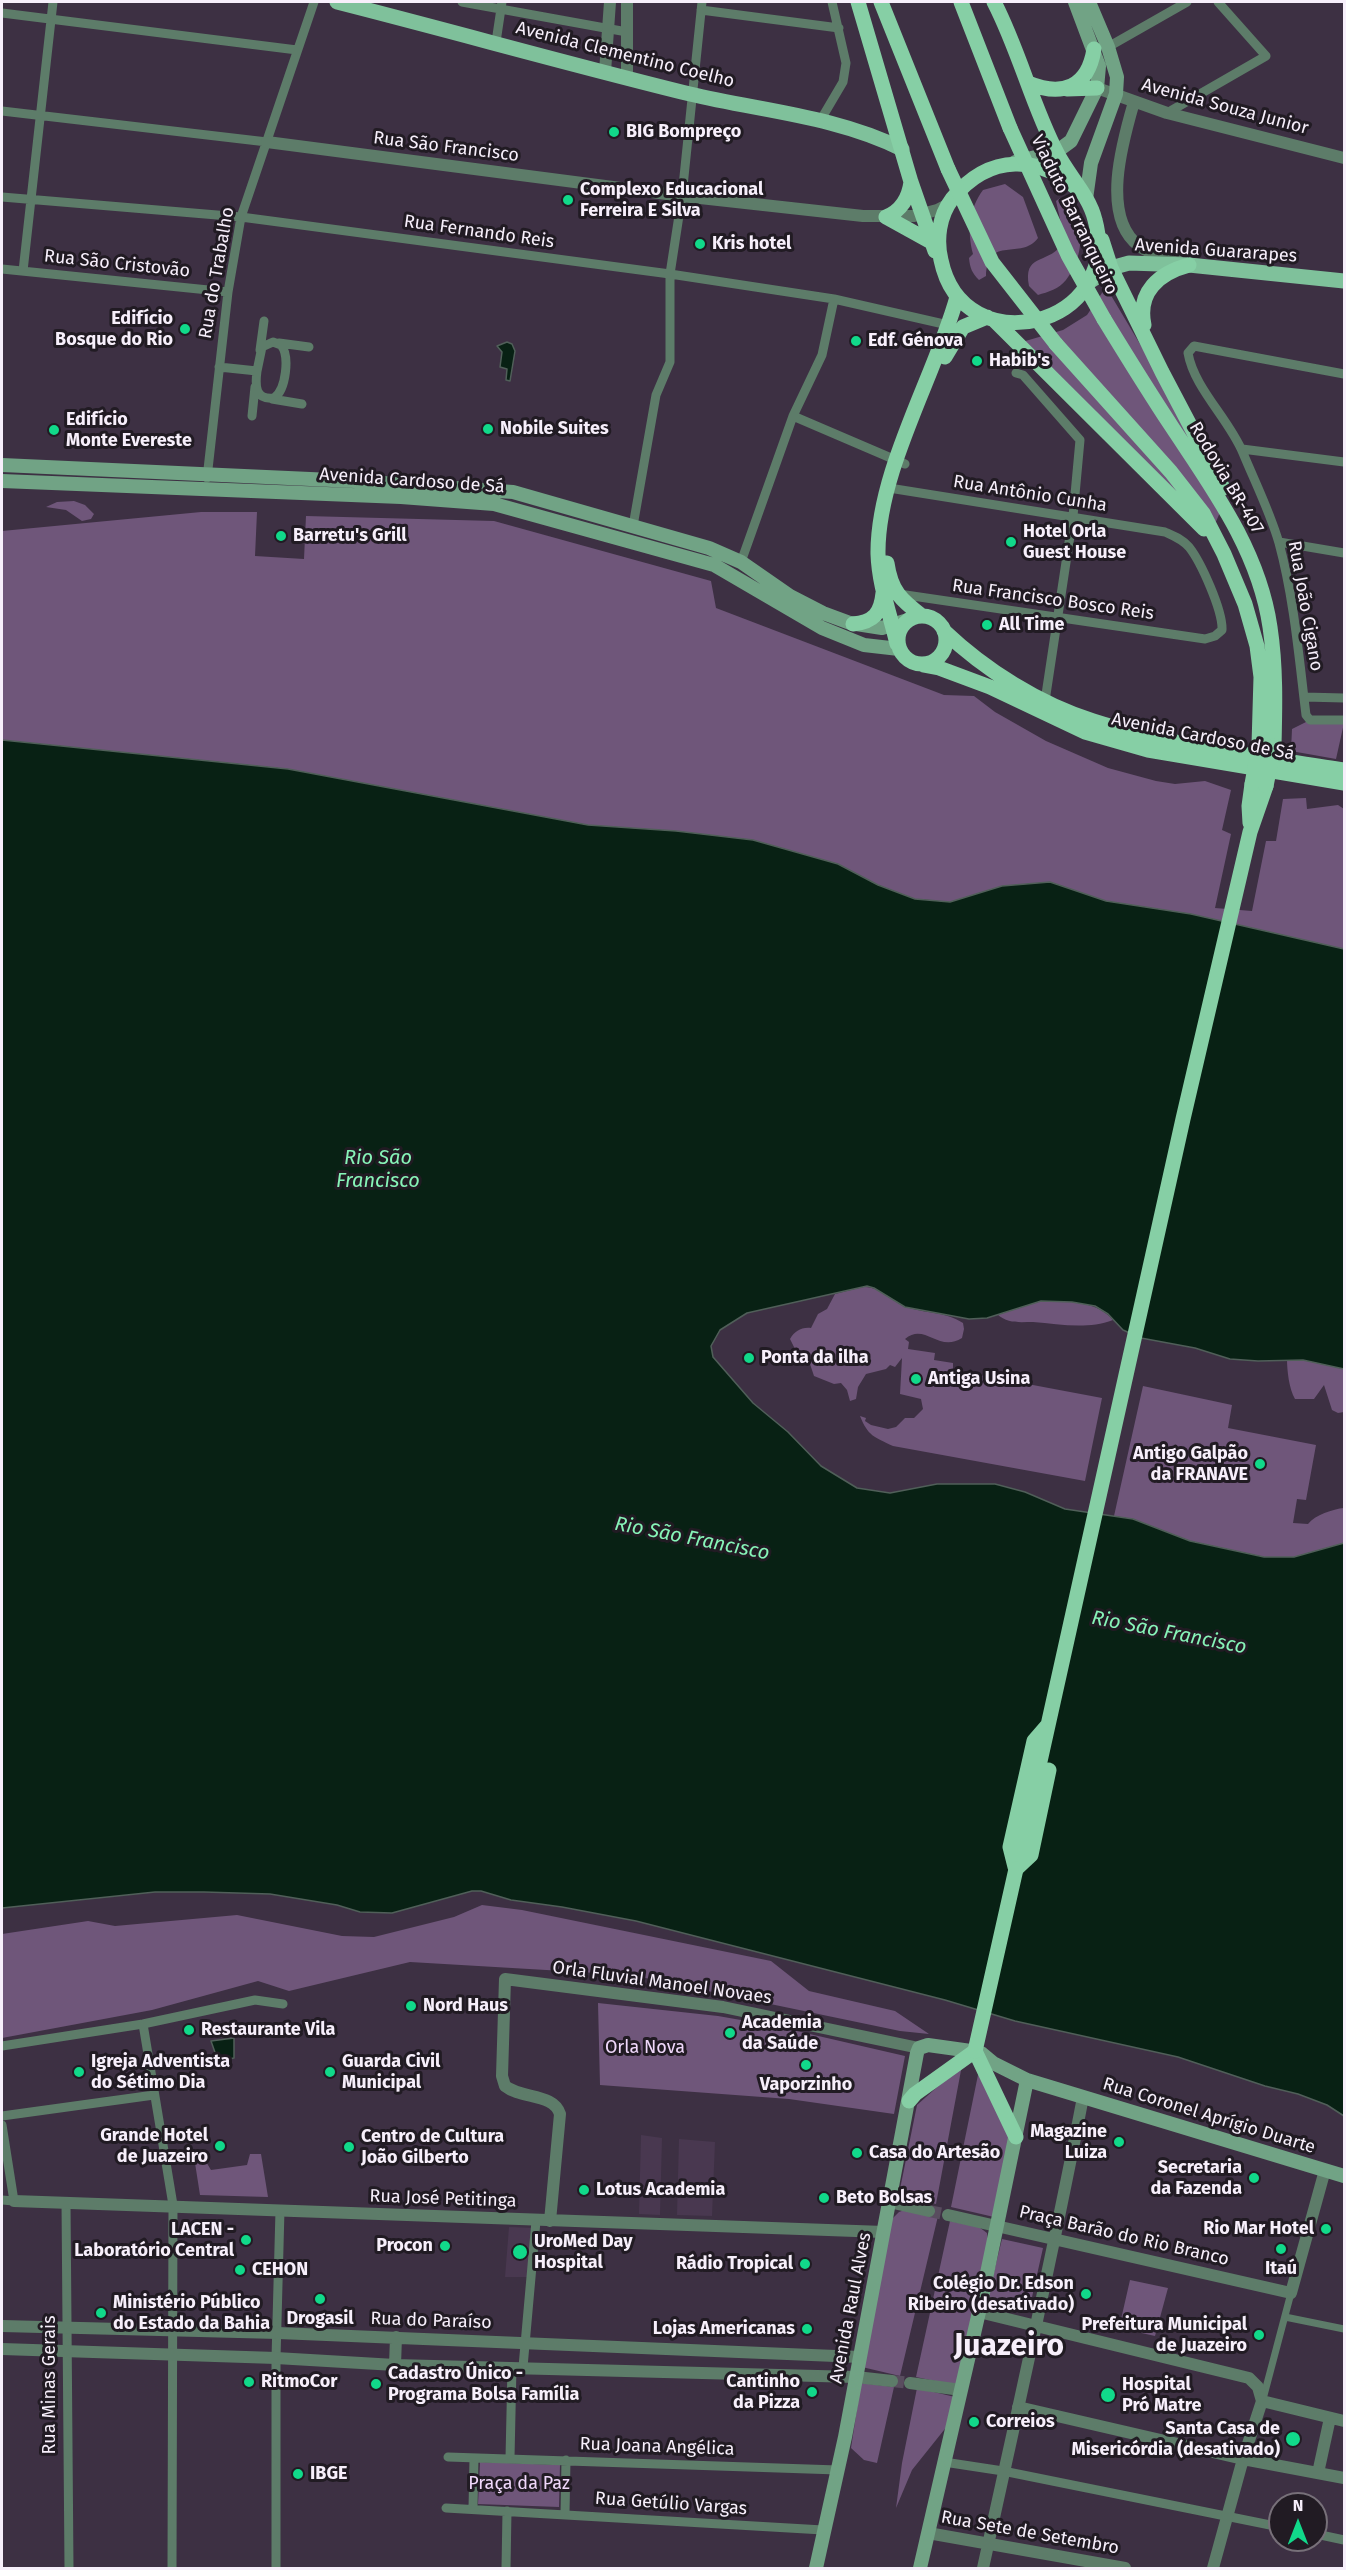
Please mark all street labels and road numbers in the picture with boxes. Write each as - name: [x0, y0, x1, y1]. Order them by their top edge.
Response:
- street label: Avenida Clementino Coelho: [514, 17, 736, 93]
- street label: Avenida Souza Junior: [1139, 74, 1311, 140]
- street label: Rua São Francisco: [372, 127, 520, 167]
- street label: Viaduto Barranqueiro: [1026, 132, 1122, 298]
- street label: Rua do Trabalho: [195, 205, 239, 341]
- street label: Rua Fernando Reis: [402, 211, 556, 253]
- street label: Avenida Guararapes: [1134, 235, 1298, 267]
- street label: Rua São Cristovão: [43, 246, 191, 282]
- street label: Rodovia BR-407: [1184, 418, 1268, 538]
- street label: Avenida Cardoso de Sá: [319, 464, 505, 498]
- street label: Rua Antônio Cunha: [951, 471, 1109, 517]
- street label: Rua João Cigano: [1283, 539, 1327, 673]
- street label: Rua Francisco Bosco Reis: [951, 575, 1155, 625]
- street label: Avenida Cardoso de Sá: [1110, 709, 1296, 765]
- street label: Orla Fluvial Manoel Novaes: [551, 1957, 773, 2009]
- street label: Rua Coronel Aprígio Duarte: [1100, 2073, 1318, 2159]
- street label: Rua José Petitinga: [369, 2186, 517, 2212]
- street label: Praça Barão do Rio Branco: [1017, 2201, 1231, 2271]
- street label: Avenida Raul Alves: [826, 2231, 876, 2385]
- street label: Rua do Paraíso: [370, 2308, 492, 2334]
- street label: Rua Minas Gerais: [39, 2315, 61, 2455]
- street label: Rua Joana Angélica: [579, 2434, 735, 2460]
- street label: Rua Getúlio Vargas: [594, 2488, 748, 2520]
- street label: Rua Sete de Setembro: [939, 2507, 1121, 2559]

